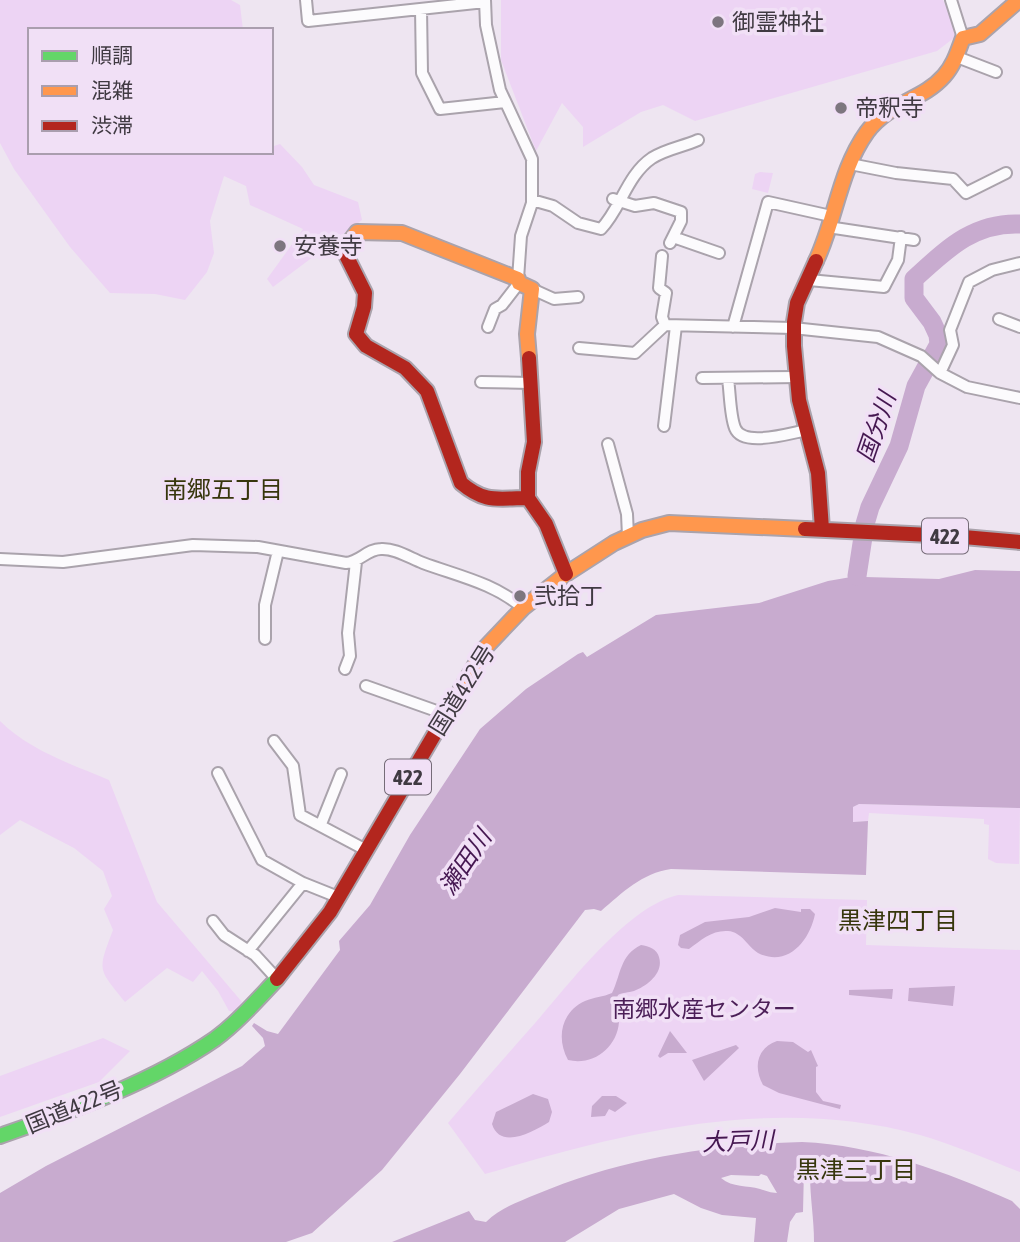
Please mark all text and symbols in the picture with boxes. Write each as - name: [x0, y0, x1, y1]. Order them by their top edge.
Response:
- place label: 御霊神社: [732, 9, 824, 35]
- marker: 御霊神社: [710, 14, 726, 30]
- legend: [28, 28, 273, 154]
- text: 順調: [91, 43, 133, 67]
- text: 混雑: [91, 78, 133, 102]
- place label: 帝釈寺: [855, 95, 924, 121]
- marker: 帝釈寺: [833, 100, 849, 116]
- text: 渋滞: [91, 113, 133, 137]
- place label: 安養寺: [294, 233, 363, 259]
- marker: 安養寺: [272, 238, 288, 254]
- water label: 国分川: [852, 386, 901, 465]
- district label: 南郷五丁目: [163, 476, 283, 503]
- road number: 422: [922, 518, 968, 554]
- place label: 弐拾丁: [534, 583, 603, 609]
- marker: 弐拾丁: [512, 588, 528, 604]
- street label: 国道422号: [424, 640, 500, 740]
- road number: 422: [385, 760, 431, 794]
- water label: 瀬田川: [434, 822, 498, 899]
- district label: 黒津四丁目: [838, 907, 958, 934]
- park label: 南郷水産センター: [612, 996, 796, 1022]
- street label: 国道422号: [22, 1076, 126, 1138]
- water label: 大戸川: [702, 1126, 777, 1156]
- district label: 黒津三丁目: [796, 1156, 916, 1183]

